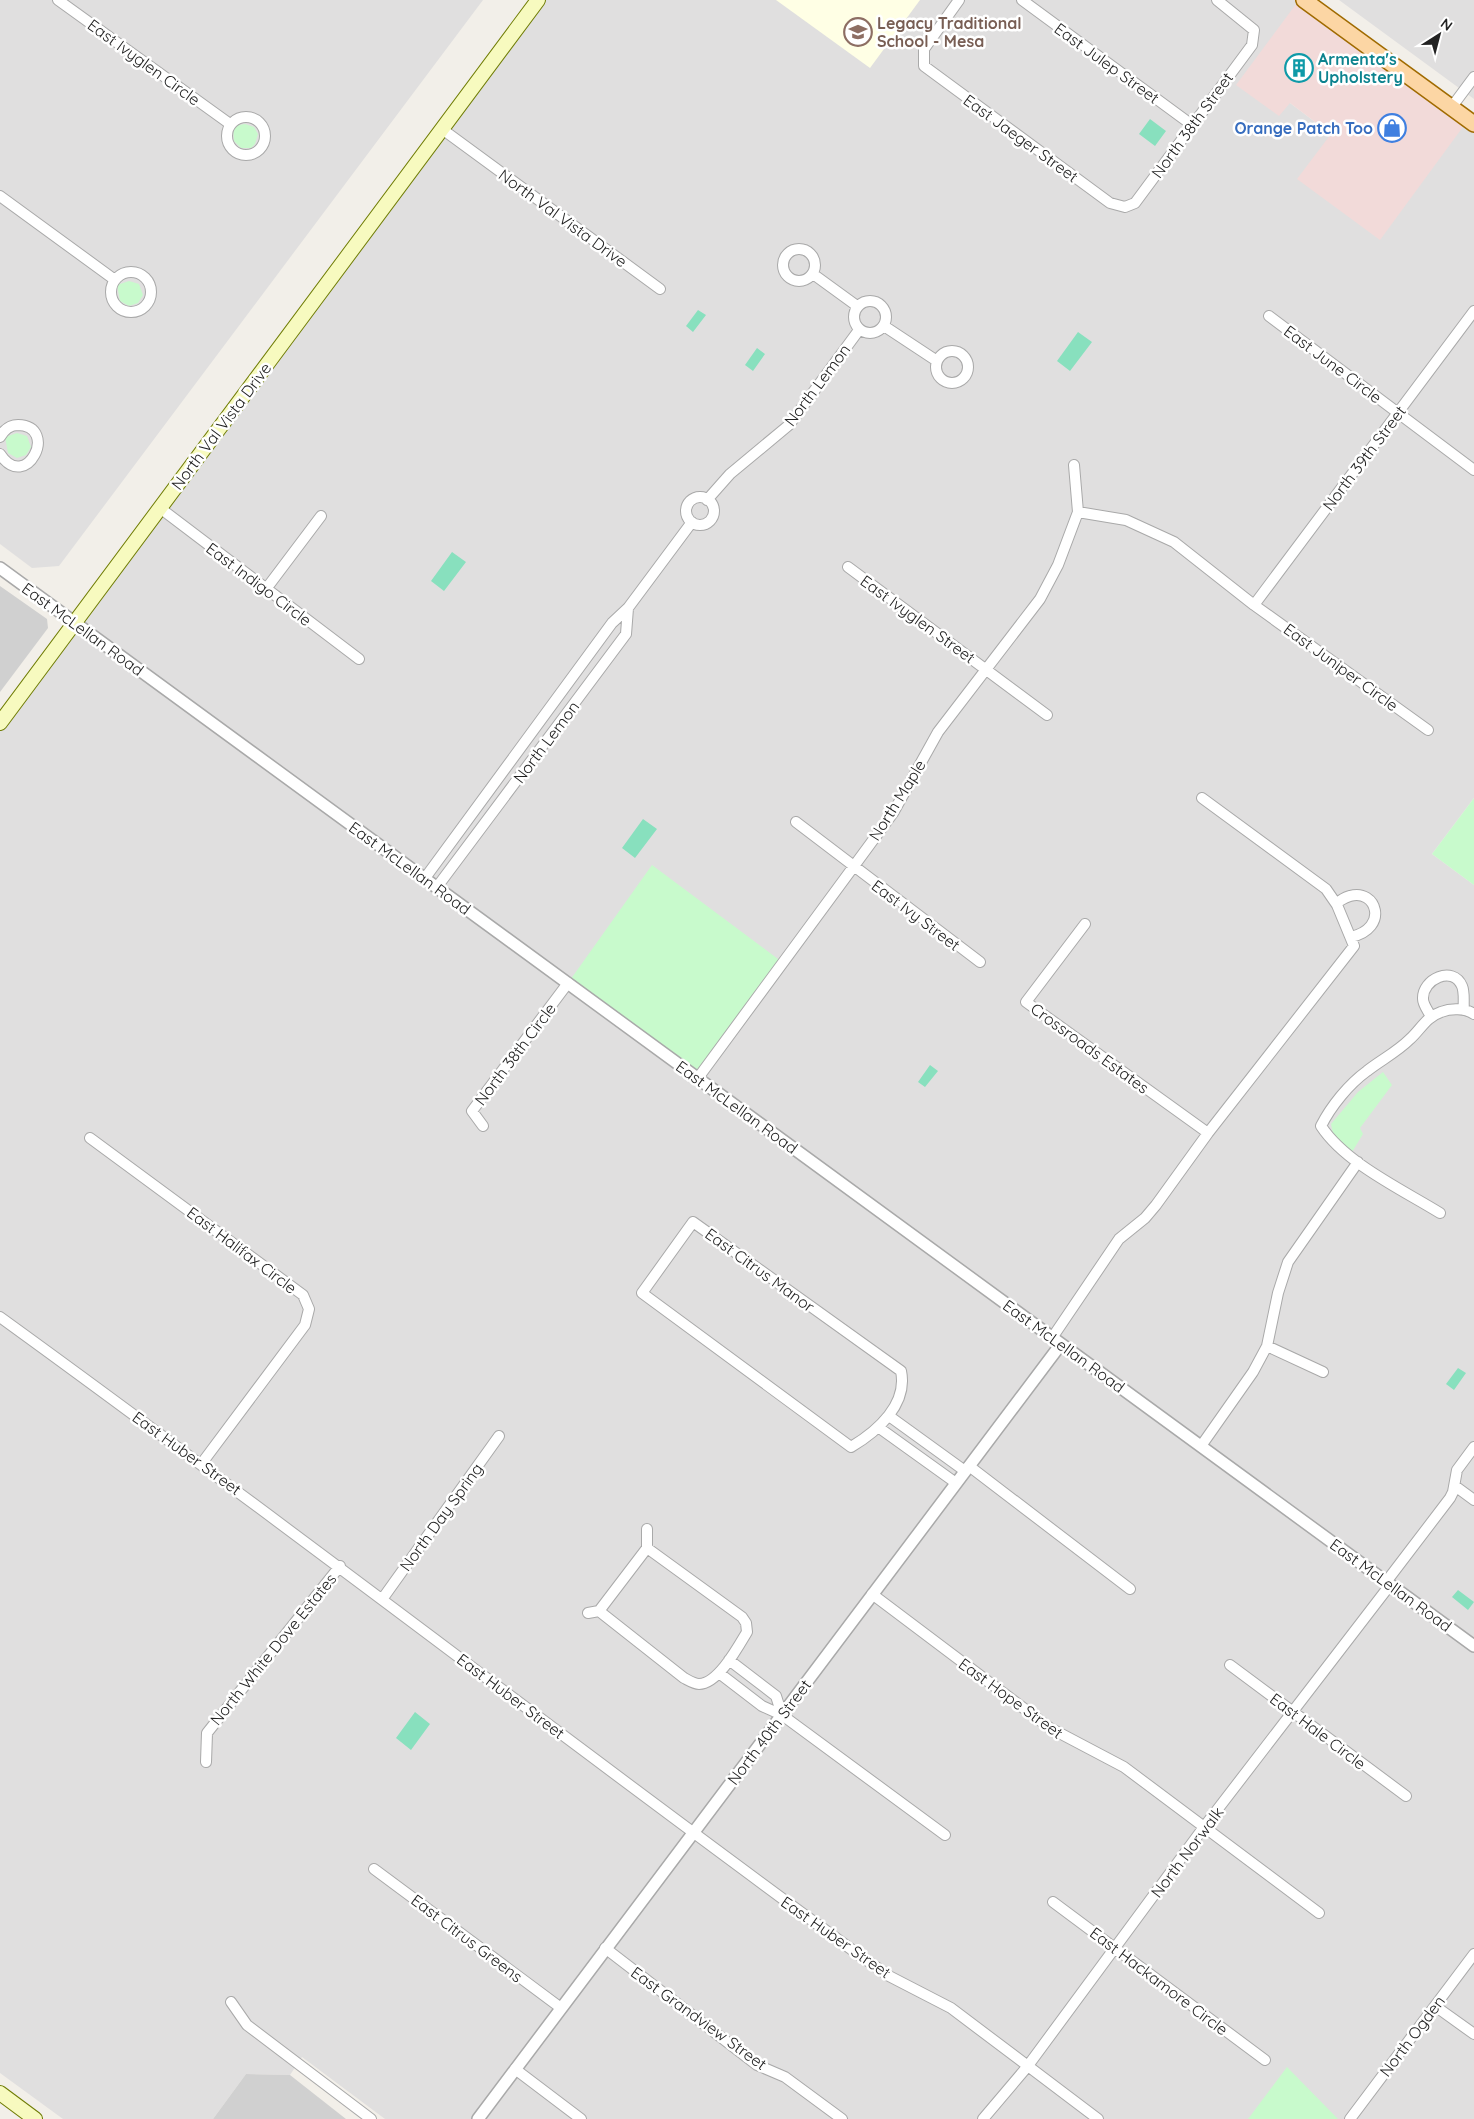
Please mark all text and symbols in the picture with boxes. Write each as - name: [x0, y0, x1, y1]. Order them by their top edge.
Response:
- north arrow: [1414, 10, 1464, 60]
- place label: Legacy Traditional School - Mesa: [877, 13, 1022, 51]
- text: N: [1437, 14, 1456, 35]
- street label: East Ivyglen Circle: [84, 15, 204, 109]
- school or university icon: Legacy Traditional School - Mesa: [843, 17, 873, 47]
- street label: East Julep Street: [1051, 18, 1163, 108]
- place label: Armenta's Upholstery: [1318, 49, 1403, 87]
- building icon: Armenta's Upholstery: [1284, 53, 1314, 83]
- street label: North 38th Street: [1147, 68, 1237, 182]
- street label: East Jaeger Street: [960, 90, 1082, 186]
- shop icon: Orange Patch Too: [1377, 113, 1407, 143]
- place label: Orange Patch Too: [1234, 118, 1373, 138]
- street label: North Val Vista Drive: [495, 165, 631, 271]
- street label: East June Circle: [1280, 321, 1386, 407]
- street label: North Lemon: [780, 340, 854, 430]
- street label: North Val Vista Drive: [167, 358, 275, 494]
- street label: North 39th Street: [1318, 402, 1410, 514]
- street label: East Indigo Circle: [202, 538, 316, 630]
- street label: East Ivyglen Street: [857, 571, 979, 667]
- street label: East McLellan Road: [18, 578, 148, 680]
- street label: East Juniper Circle: [1280, 619, 1402, 715]
- street label: North Lemon: [509, 697, 583, 787]
- street label: North Maple: [864, 756, 930, 844]
- street label: East McLellan Road: [345, 817, 475, 919]
- street label: East Ivy Street: [868, 875, 964, 955]
- street label: Crossroads Estates: [1027, 998, 1153, 1098]
- street label: North 38th Circle: [470, 999, 560, 1109]
- street label: East McLellan Road: [672, 1056, 802, 1158]
- street label: East Halifax Circle: [183, 1202, 301, 1298]
- street label: East Citrus Manor: [701, 1224, 819, 1316]
- street label: East McLellan Road: [999, 1295, 1129, 1397]
- street label: East Huber Street: [129, 1407, 245, 1499]
- street label: North Day Spring: [395, 1459, 487, 1575]
- street label: East McLellan Road: [1326, 1534, 1456, 1636]
- street label: North White Dove Estates: [206, 1569, 340, 1729]
- street label: East Huber Street: [453, 1649, 569, 1743]
- street label: East Hope Street: [955, 1653, 1067, 1743]
- street label: North 40th Street: [723, 1675, 815, 1789]
- street label: East Hale Circle: [1266, 1688, 1370, 1774]
- street label: North Norwalk: [1146, 1803, 1228, 1901]
- street label: East Citrus Greens: [407, 1890, 527, 1986]
- street label: East Huber Street: [777, 1892, 895, 1982]
- street label: East Hackamore Circle: [1086, 1923, 1232, 2039]
- street label: East Grandview Street: [627, 1962, 771, 2074]
- street label: North Ogden: [1375, 1992, 1449, 2080]

